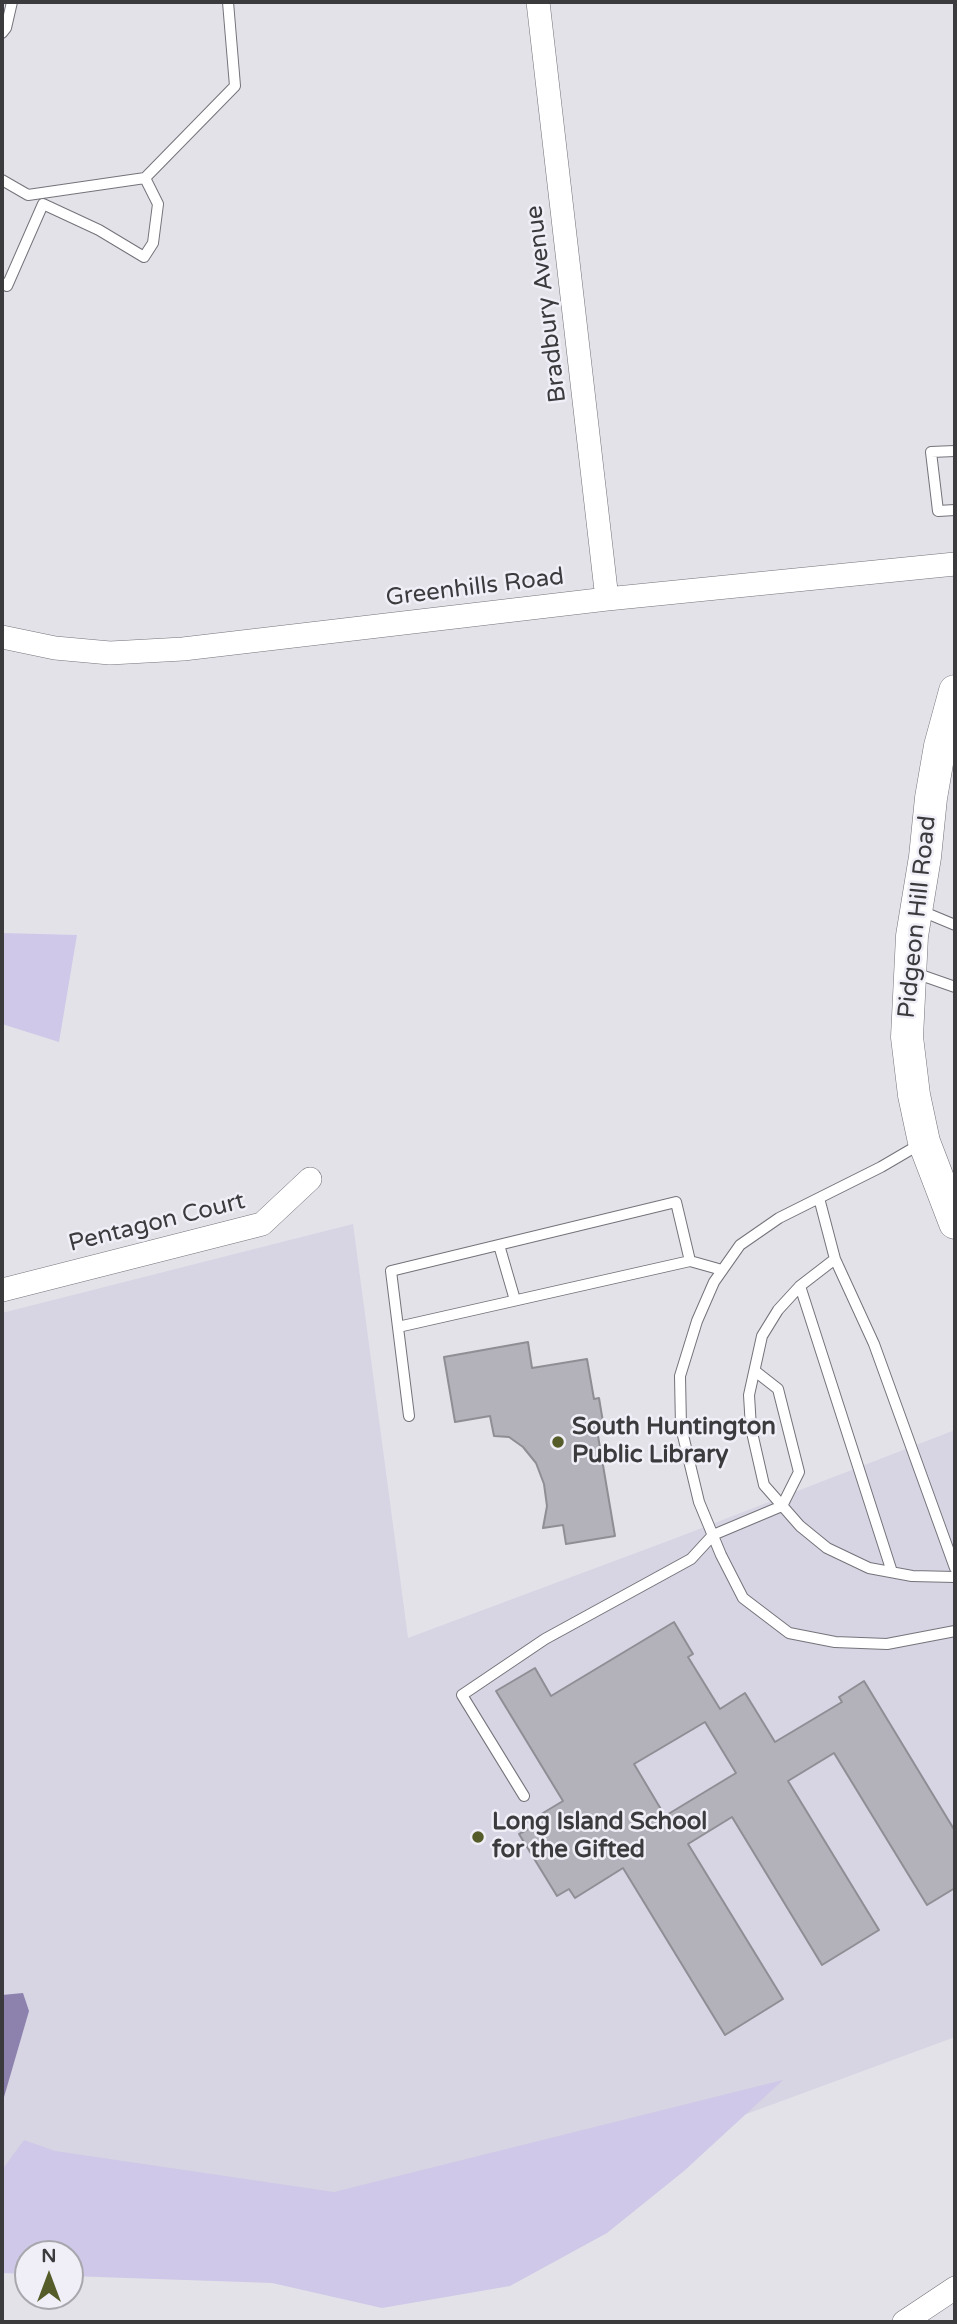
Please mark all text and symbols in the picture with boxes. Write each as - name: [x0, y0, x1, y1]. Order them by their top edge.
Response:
- street label: Bradbury Avenue: [521, 204, 573, 404]
- street label: Greenhills Road: [384, 563, 566, 613]
- street label: Pidgeon Hill Road: [893, 814, 943, 1020]
- street label: Pentagon Court: [66, 1187, 248, 1259]
- place label: South Huntington Public Library: [572, 1414, 776, 1470]
- marker: South Huntington Public Library: [550, 1434, 566, 1450]
- place label: Long Island School for the Gifted: [492, 1809, 707, 1865]
- marker: Long Island School for the Gifted: [470, 1829, 486, 1845]
- north arrow: [14, 2240, 84, 2310]
- text: N: [41, 2245, 57, 2267]

